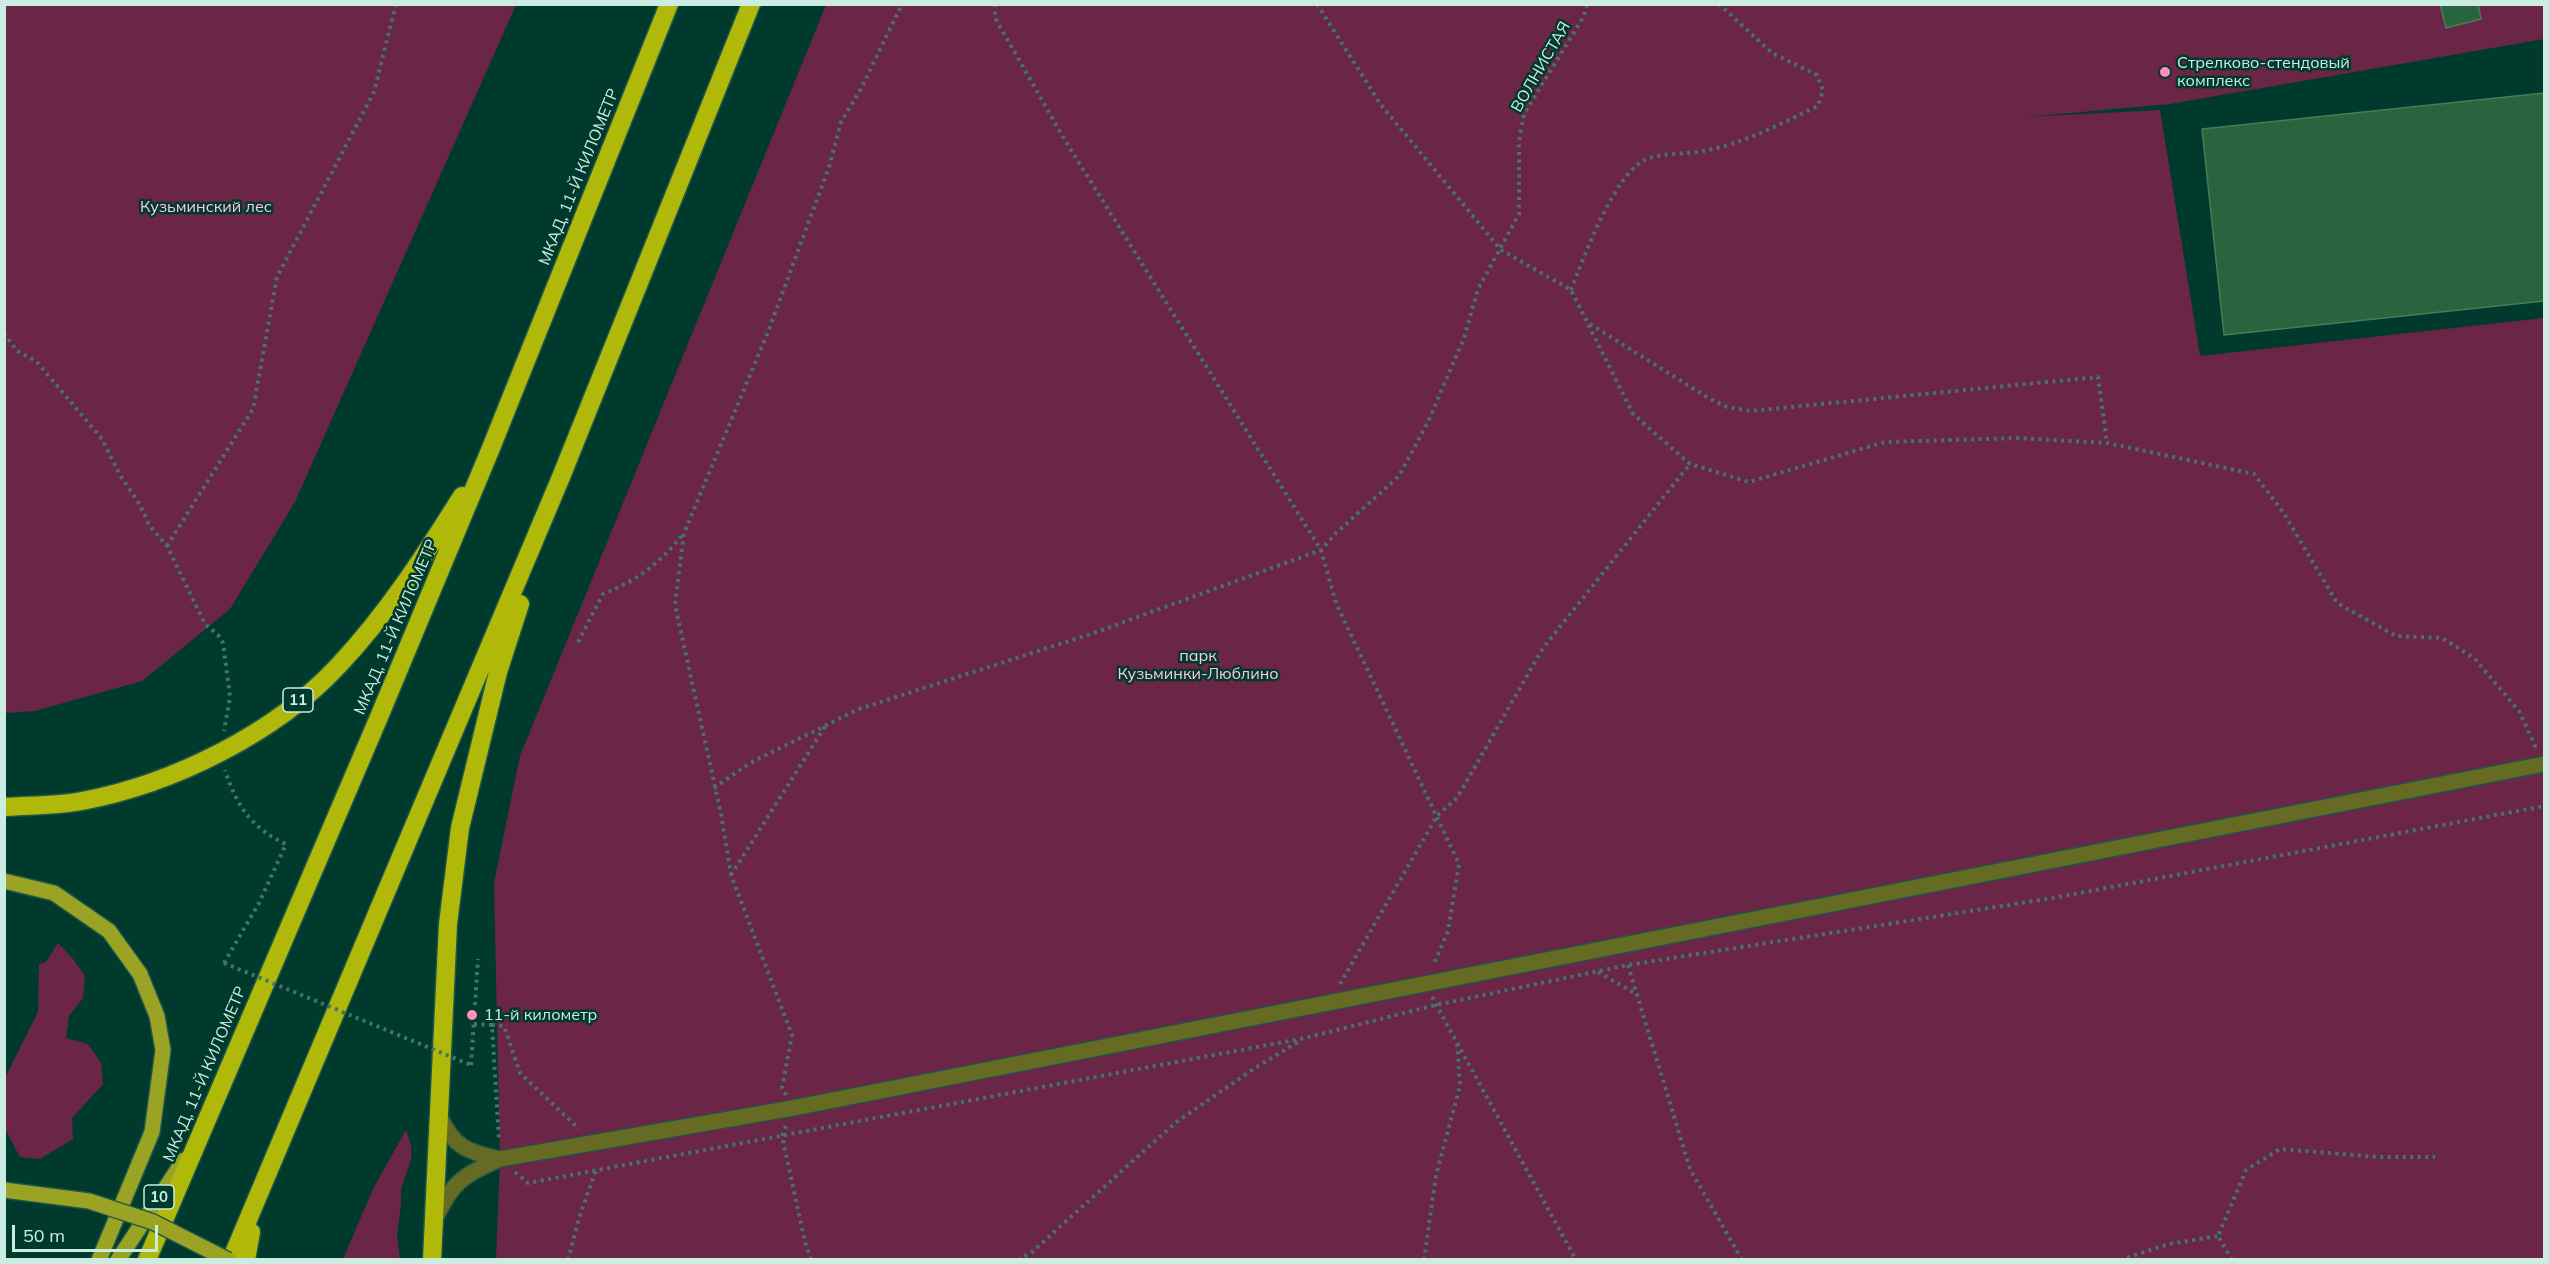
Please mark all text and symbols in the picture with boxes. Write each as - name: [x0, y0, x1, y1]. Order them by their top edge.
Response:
- street label: ВОЛНИСТАЯ: [1507, 18, 1575, 116]
- place label: Стрелково-стендовый комплекс: [2177, 53, 2350, 91]
- marker: Стрелково-стендовый комплекс: [2158, 65, 2172, 79]
- street label: МКАД, 11-Й КИЛОМЕТР: [535, 86, 623, 268]
- park label: Кузьминский лес: [140, 197, 272, 217]
- street label: МКАД, 11-Й КИЛОМЕТР: [350, 536, 442, 718]
- park label: парк Кузьминки-Люблино: [1117, 646, 1279, 684]
- road number: 11: [283, 688, 313, 712]
- street label: МКАД, 11-Й КИЛОМЕТР: [159, 983, 251, 1165]
- place label: 11-й километр: [484, 1005, 597, 1025]
- marker: 11-й километр: [465, 1008, 479, 1022]
- road number: 10: [144, 1185, 174, 1209]
- scale bar: [15, 1213, 160, 1251]
- text: 50 m: [23, 1224, 65, 1247]

